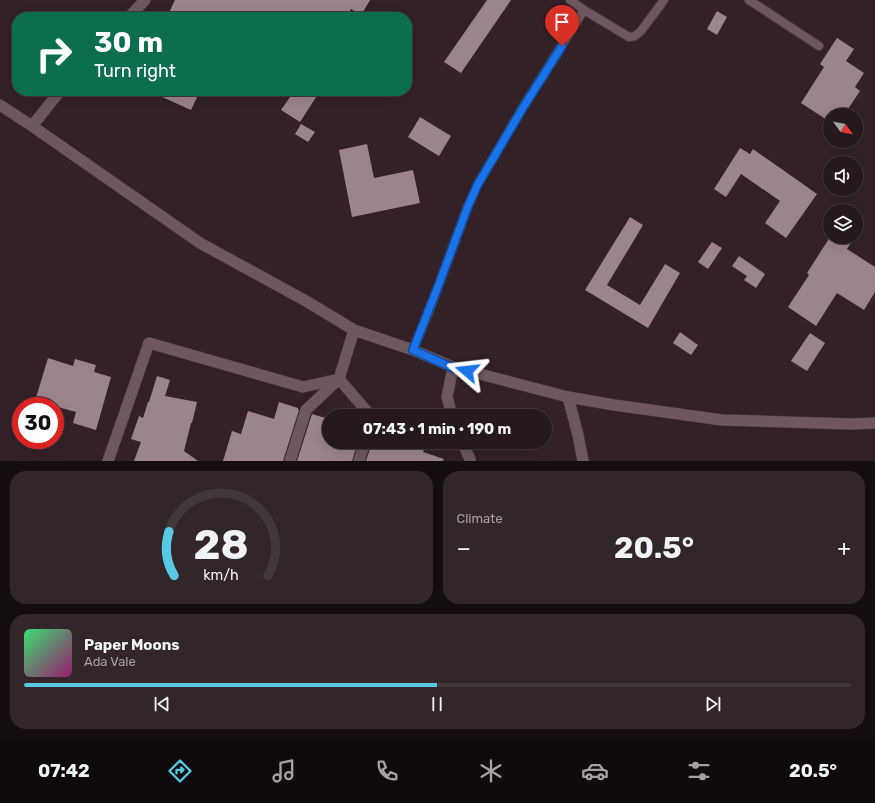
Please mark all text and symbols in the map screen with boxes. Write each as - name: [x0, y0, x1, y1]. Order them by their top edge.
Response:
- pin: [545, 5, 579, 46]
- icon: arrive: [551, 11, 573, 33]
- text: 30 m: [94, 26, 163, 59]
- icon: right: [28, 28, 80, 80]
- text: Turn right: [94, 60, 176, 82]
- north arrow: [823, 108, 863, 148]
- map controls: [823, 108, 863, 244]
- button: sound: [823, 156, 863, 196]
- button: layers: [823, 204, 863, 244]
- position arrow: [446, 350, 488, 392]
- speed limit sign: 30: [12, 397, 64, 449]
- text: 07:43 · 1 min · 190 m: [363, 420, 511, 438]
- text: Climate: [457, 511, 503, 526]
- text: 28: [194, 519, 249, 568]
- text: 20.5°: [614, 530, 694, 566]
- text: −: [457, 535, 471, 562]
- text: +: [837, 535, 851, 562]
- text: km/h: [203, 566, 239, 583]
- text: Paper Moons: [84, 636, 180, 654]
- text: Ada Vale: [84, 654, 136, 669]
- icon: previous: [151, 693, 173, 715]
- icon: pause: [426, 693, 448, 715]
- icon: next: [702, 693, 724, 715]
- icon: directions: [166, 757, 194, 785]
- icon: music: [270, 757, 298, 785]
- icon: phone: [373, 757, 401, 785]
- icon: climate: [477, 757, 505, 785]
- icon: car: [581, 757, 609, 785]
- icon: filters: [685, 757, 713, 785]
- text: 07:42: [38, 760, 90, 782]
- text: 20.5°: [789, 760, 837, 782]

